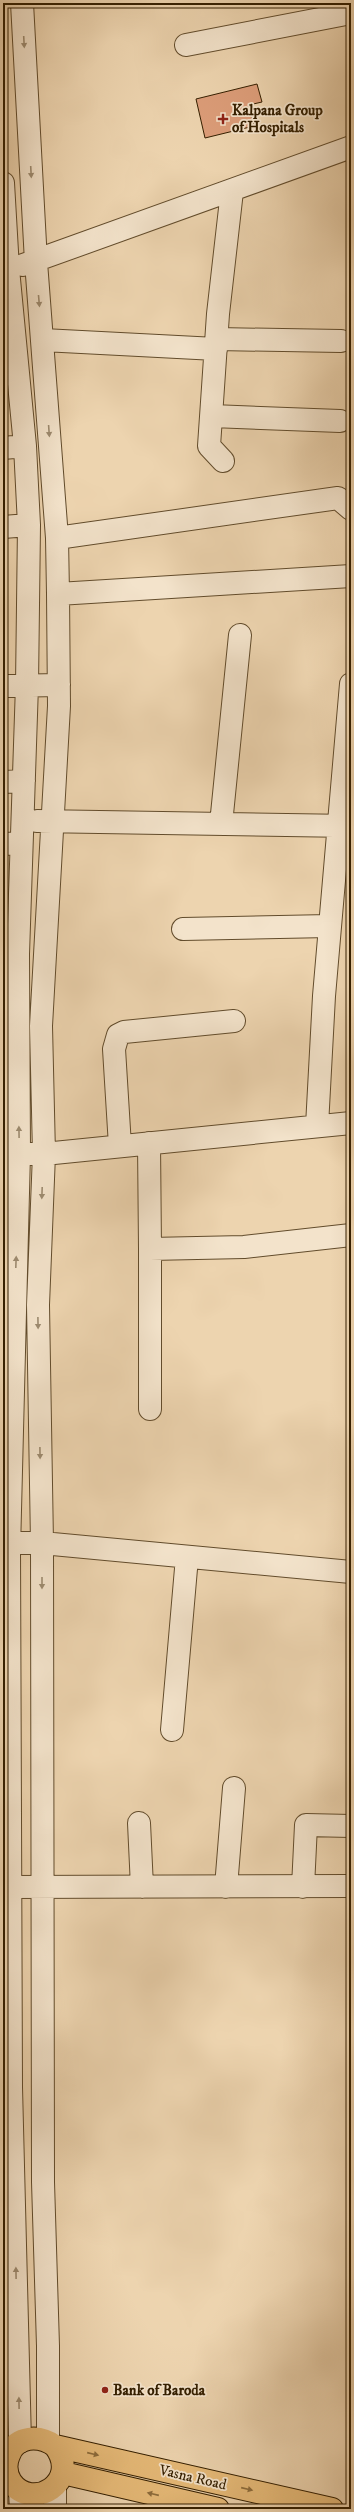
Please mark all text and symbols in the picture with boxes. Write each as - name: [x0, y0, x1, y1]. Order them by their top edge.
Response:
- one-way arrow: [20, 36, 27, 48]
- place label: Kalpana Group of Hospitals: [232, 101, 323, 137]
- marker: Kalpana Group of Hospitals: [217, 113, 229, 125]
- one-way arrow: [27, 166, 34, 178]
- one-way arrow: [36, 295, 43, 307]
- one-way arrow: [46, 425, 53, 437]
- one-way arrow: [16, 1125, 22, 1138]
- one-way arrow: [39, 1187, 45, 1200]
- one-way arrow: [13, 1255, 19, 1268]
- one-way arrow: [35, 1317, 41, 1330]
- one-way arrow: [37, 1447, 43, 1460]
- one-way arrow: [39, 1577, 45, 1590]
- one-way arrow: [13, 2266, 19, 2279]
- place label: Bank of Baroda: [113, 2381, 206, 2400]
- marker: Bank of Baroda: [100, 2385, 110, 2395]
- one-way arrow: [16, 2396, 22, 2409]
- one-way arrow: [87, 2452, 99, 2458]
- street label: Vasna Road: [156, 2460, 229, 2495]
- one-way arrow: [241, 2486, 253, 2492]
- one-way arrow: [147, 2490, 159, 2496]

